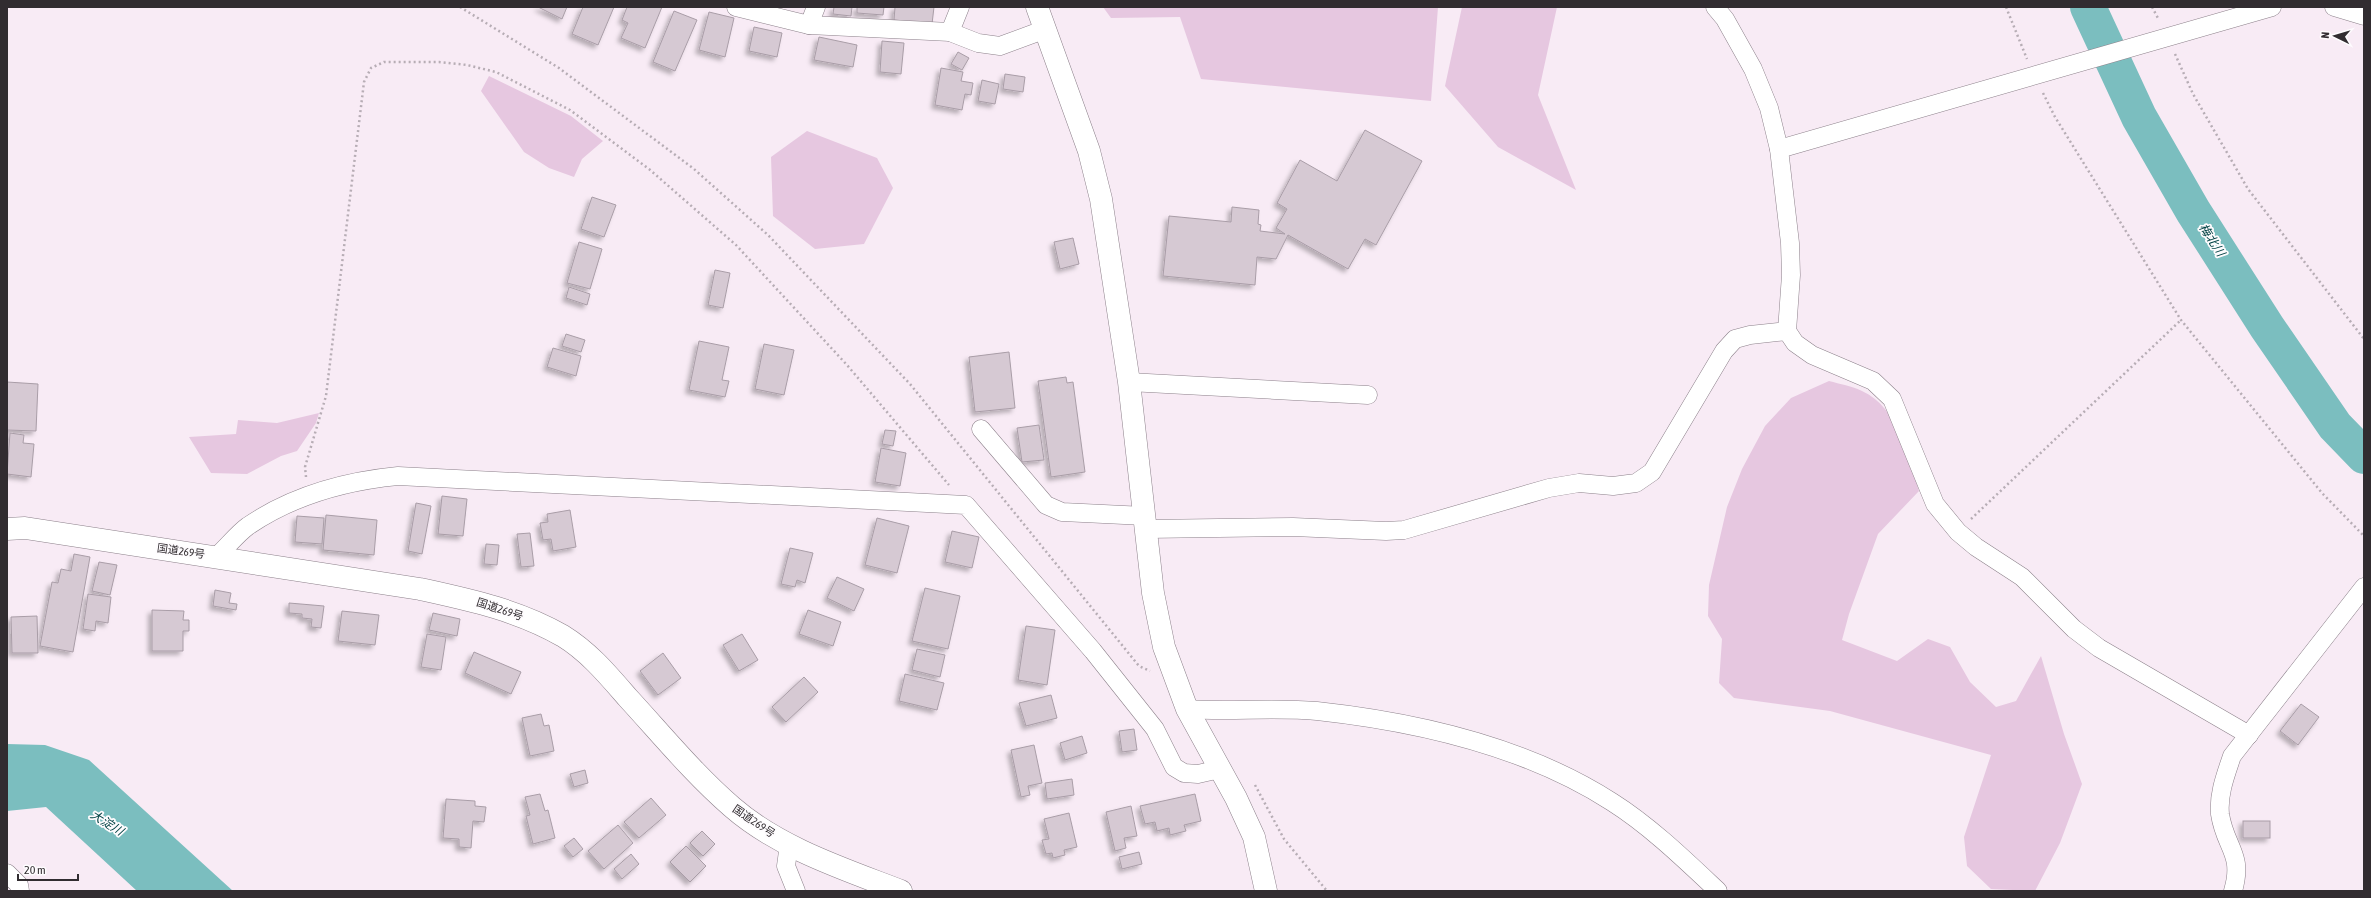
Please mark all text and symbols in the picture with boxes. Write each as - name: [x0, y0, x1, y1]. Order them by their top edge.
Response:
- north arrow: [2315, 16, 2355, 56]
- text: N: [2319, 31, 2331, 39]
- water label: 梅北川: [2196, 221, 2229, 261]
- street label: 国道269号: [156, 542, 206, 560]
- street label: 国道269号: [475, 596, 525, 622]
- street label: 国道269号: [731, 802, 777, 840]
- water label: 大淀川: [88, 808, 128, 840]
- scale bar: [18, 856, 78, 882]
- text: 20 m: [24, 863, 46, 877]

